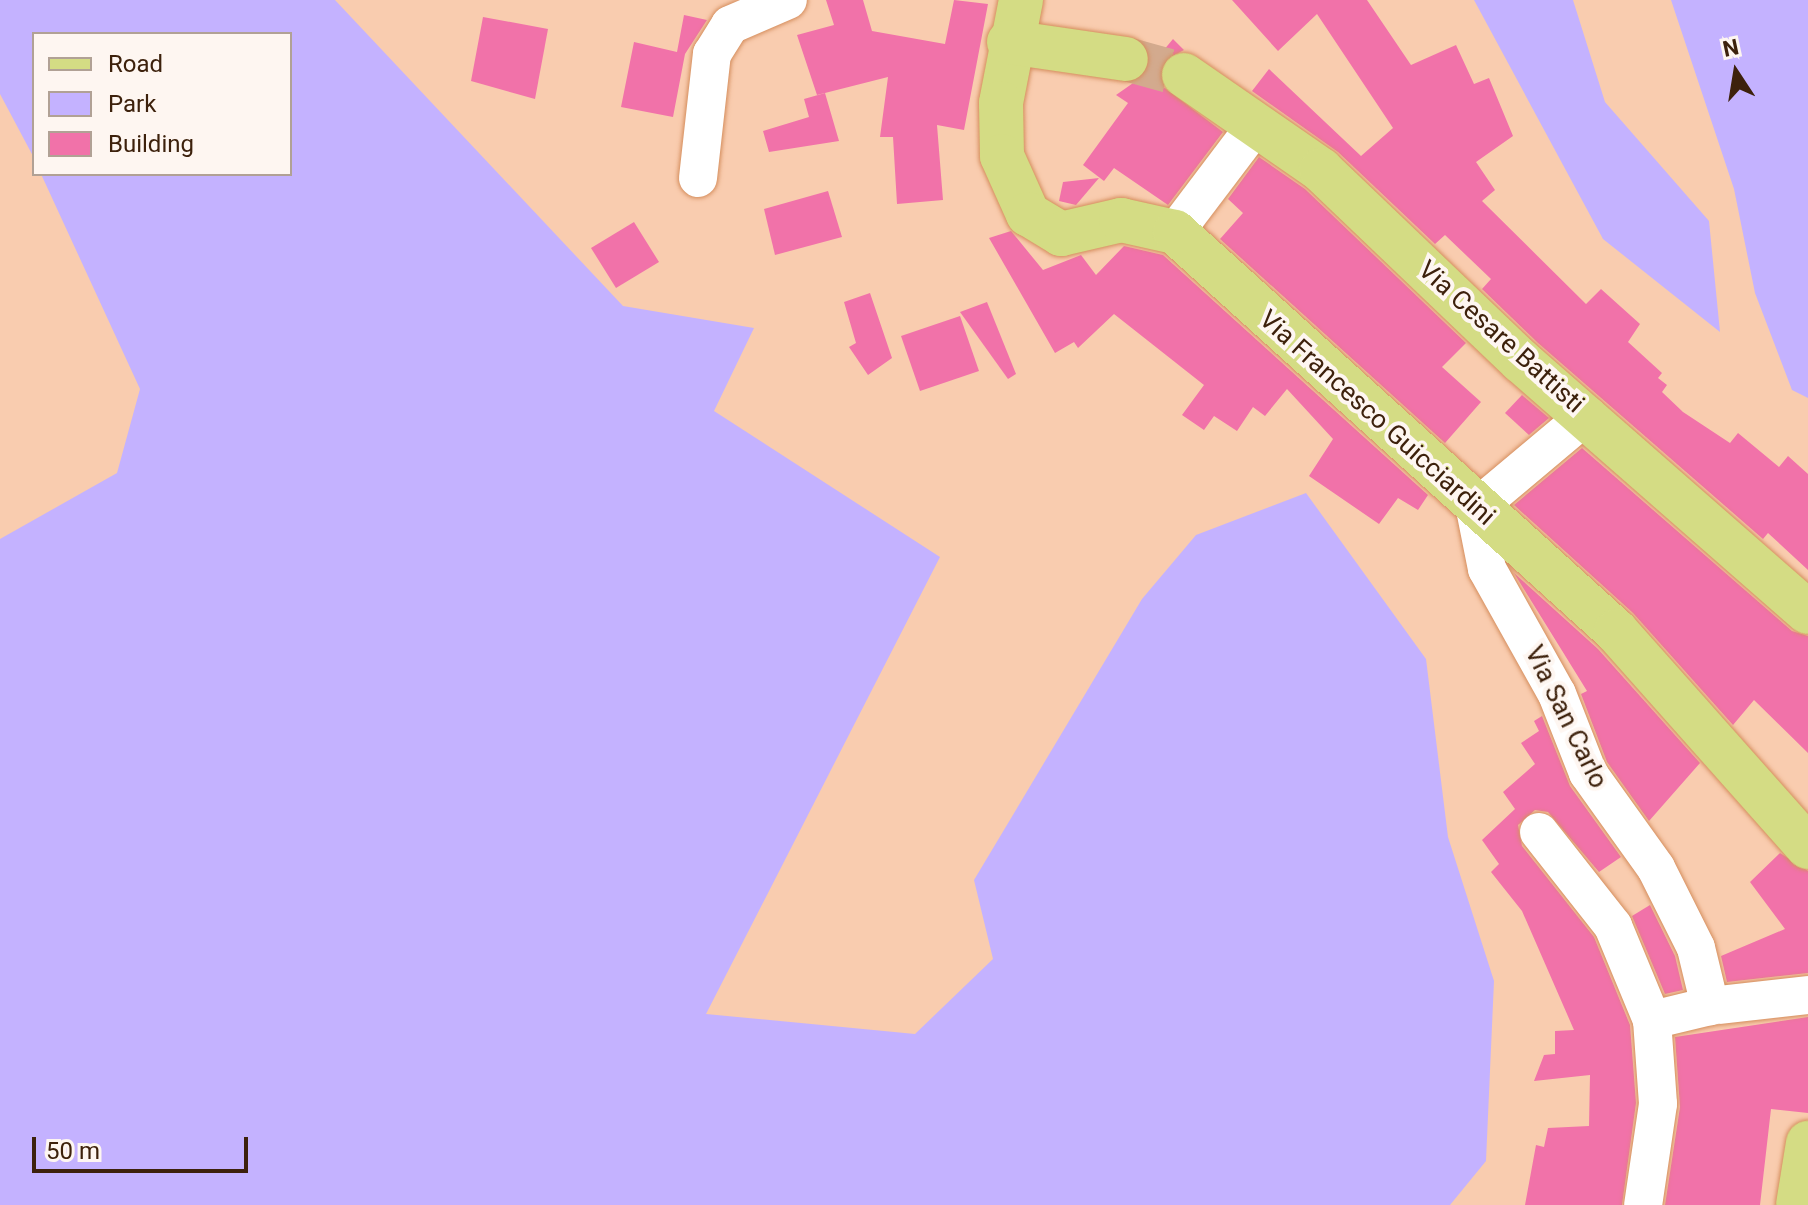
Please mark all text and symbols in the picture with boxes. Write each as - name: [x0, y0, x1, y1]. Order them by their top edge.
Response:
- legend: [32, 32, 292, 176]
- north arrow: [1696, 32, 1776, 112]
- text: N: [1721, 34, 1741, 62]
- text: Road: [108, 50, 163, 78]
- text: Park: [108, 90, 156, 118]
- text: Building: [108, 130, 194, 158]
- street label: Via Cesare Battisti: [1412, 254, 1590, 420]
- street label: Via Francesco Guicciardini: [1253, 304, 1501, 532]
- street label: Via San Carlo: [1518, 641, 1614, 793]
- scale bar: [36, 1121, 252, 1171]
- text: 50 m: [46, 1137, 100, 1165]

